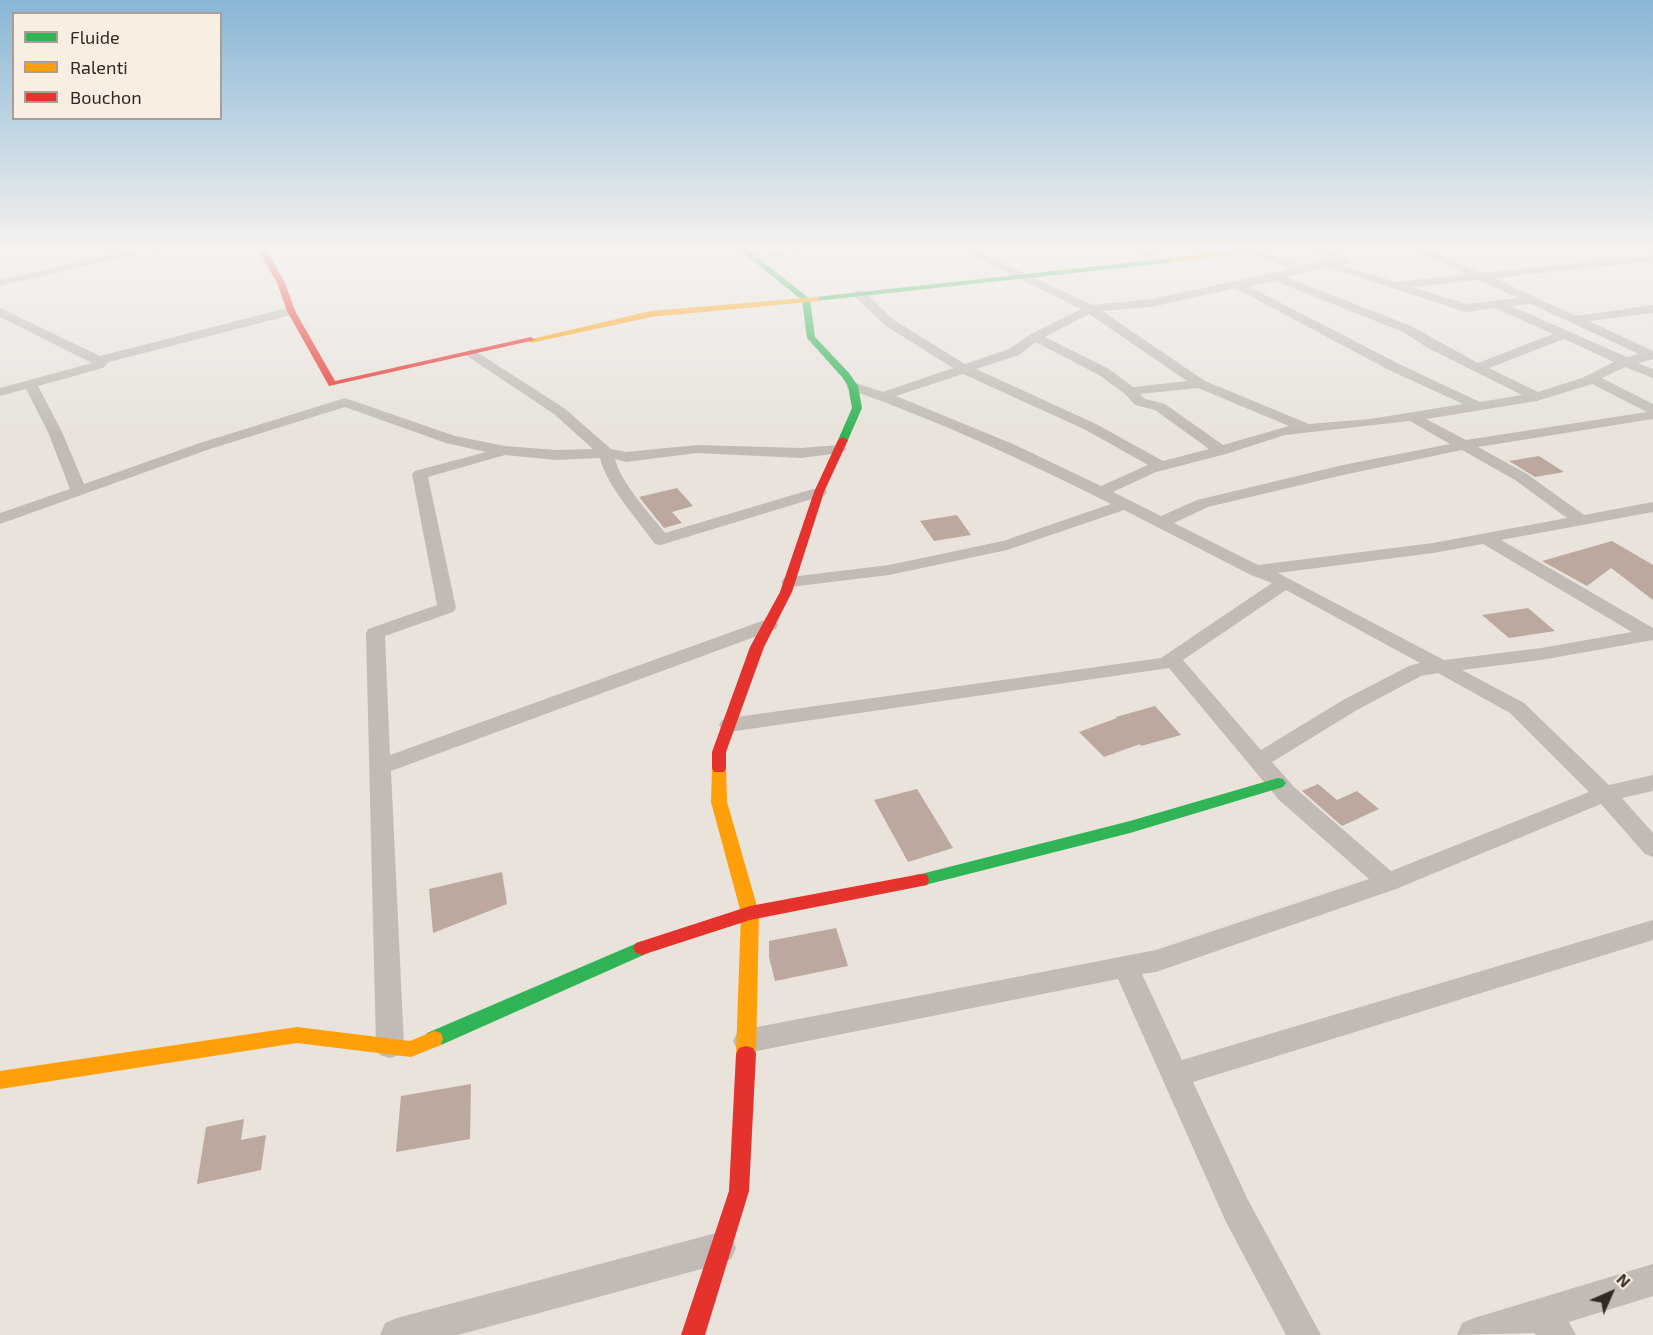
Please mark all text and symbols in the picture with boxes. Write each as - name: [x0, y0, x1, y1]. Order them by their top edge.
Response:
- legend: [12, 12, 222, 120]
- text: Fluide: [70, 26, 120, 48]
- text: Ralenti: [70, 56, 128, 78]
- text: Bouchon: [70, 86, 142, 108]
- north arrow: [1581, 1263, 1641, 1323]
- text: N: [1613, 1269, 1635, 1291]

